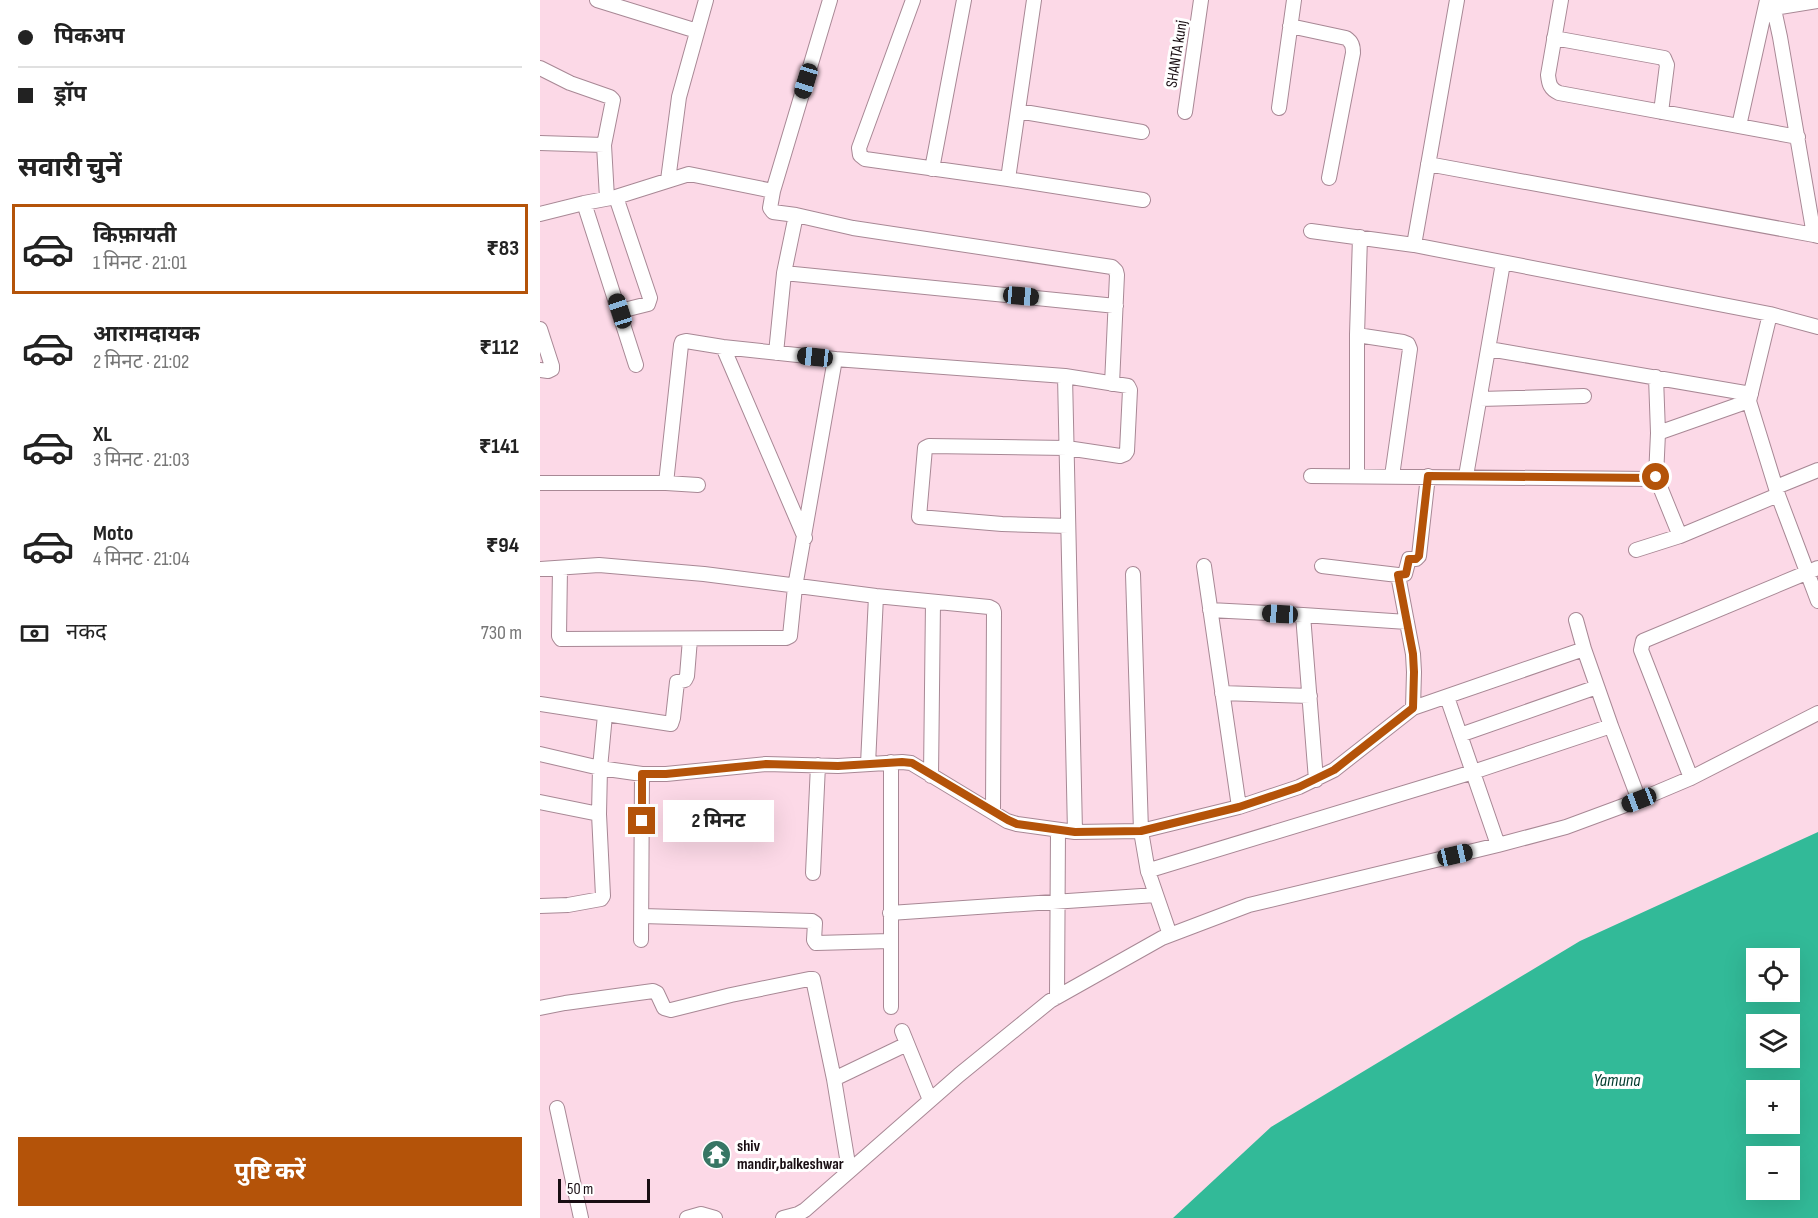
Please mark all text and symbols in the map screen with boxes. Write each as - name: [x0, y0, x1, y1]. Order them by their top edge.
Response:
- street label: SHANTA kunj: [1162, 19, 1192, 89]
- text: पिकअप: [54, 23, 125, 50]
- car: [792, 61, 820, 101]
- text: ड्रॉप: [54, 81, 87, 108]
- text: सवारी चुनें: [18, 152, 122, 184]
- icon: car: [21, 222, 75, 276]
- text: किफ़ायती: [93, 222, 177, 249]
- text: ₹83: [486, 235, 519, 262]
- text: 1 मिनट · 21:01: [93, 251, 187, 275]
- car: [1002, 285, 1040, 307]
- car: [606, 291, 634, 331]
- icon: car: [21, 321, 75, 375]
- text: आरामदायक: [93, 321, 200, 348]
- text: ₹112: [479, 334, 519, 361]
- car: [796, 346, 834, 368]
- text: 2 मिनट · 21:02: [93, 350, 189, 374]
- icon: car: [21, 420, 75, 474]
- text: XL: [93, 421, 112, 448]
- text: ₹141: [479, 433, 519, 460]
- text: 3 मिनट · 21:03: [93, 448, 190, 472]
- route start: [1642, 463, 1669, 490]
- icon: car: [21, 519, 75, 573]
- text: Moto: [93, 520, 133, 547]
- text: ₹94: [486, 532, 519, 559]
- text: 4 मिनट · 21:04: [93, 547, 190, 571]
- car: [1262, 604, 1298, 624]
- icon: cash: [18, 617, 51, 650]
- text: नकद: [66, 619, 107, 646]
- text: 730 m: [481, 621, 522, 645]
- car: [1619, 785, 1659, 815]
- callout: 2 मिनट: [663, 800, 774, 842]
- route end: [628, 807, 655, 834]
- text: 2 मिनट: [692, 809, 745, 833]
- car: [1435, 842, 1475, 868]
- map controls: [1746, 948, 1800, 1200]
- button: locate: [1746, 948, 1800, 1002]
- button: layers: [1746, 1014, 1800, 1068]
- water label: Yamuna: [1593, 1070, 1641, 1091]
- button: +: [1746, 1080, 1800, 1134]
- button: पुष्टि करें: [18, 1137, 522, 1206]
- place label: shiv mandir,balkeshwar: [737, 1137, 844, 1174]
- temple icon: shiv mandir,balkeshwar: [700, 1139, 732, 1171]
- button: −: [1746, 1146, 1800, 1200]
- scale bar: [558, 1176, 650, 1204]
- text: 50 m: [567, 1180, 593, 1199]

